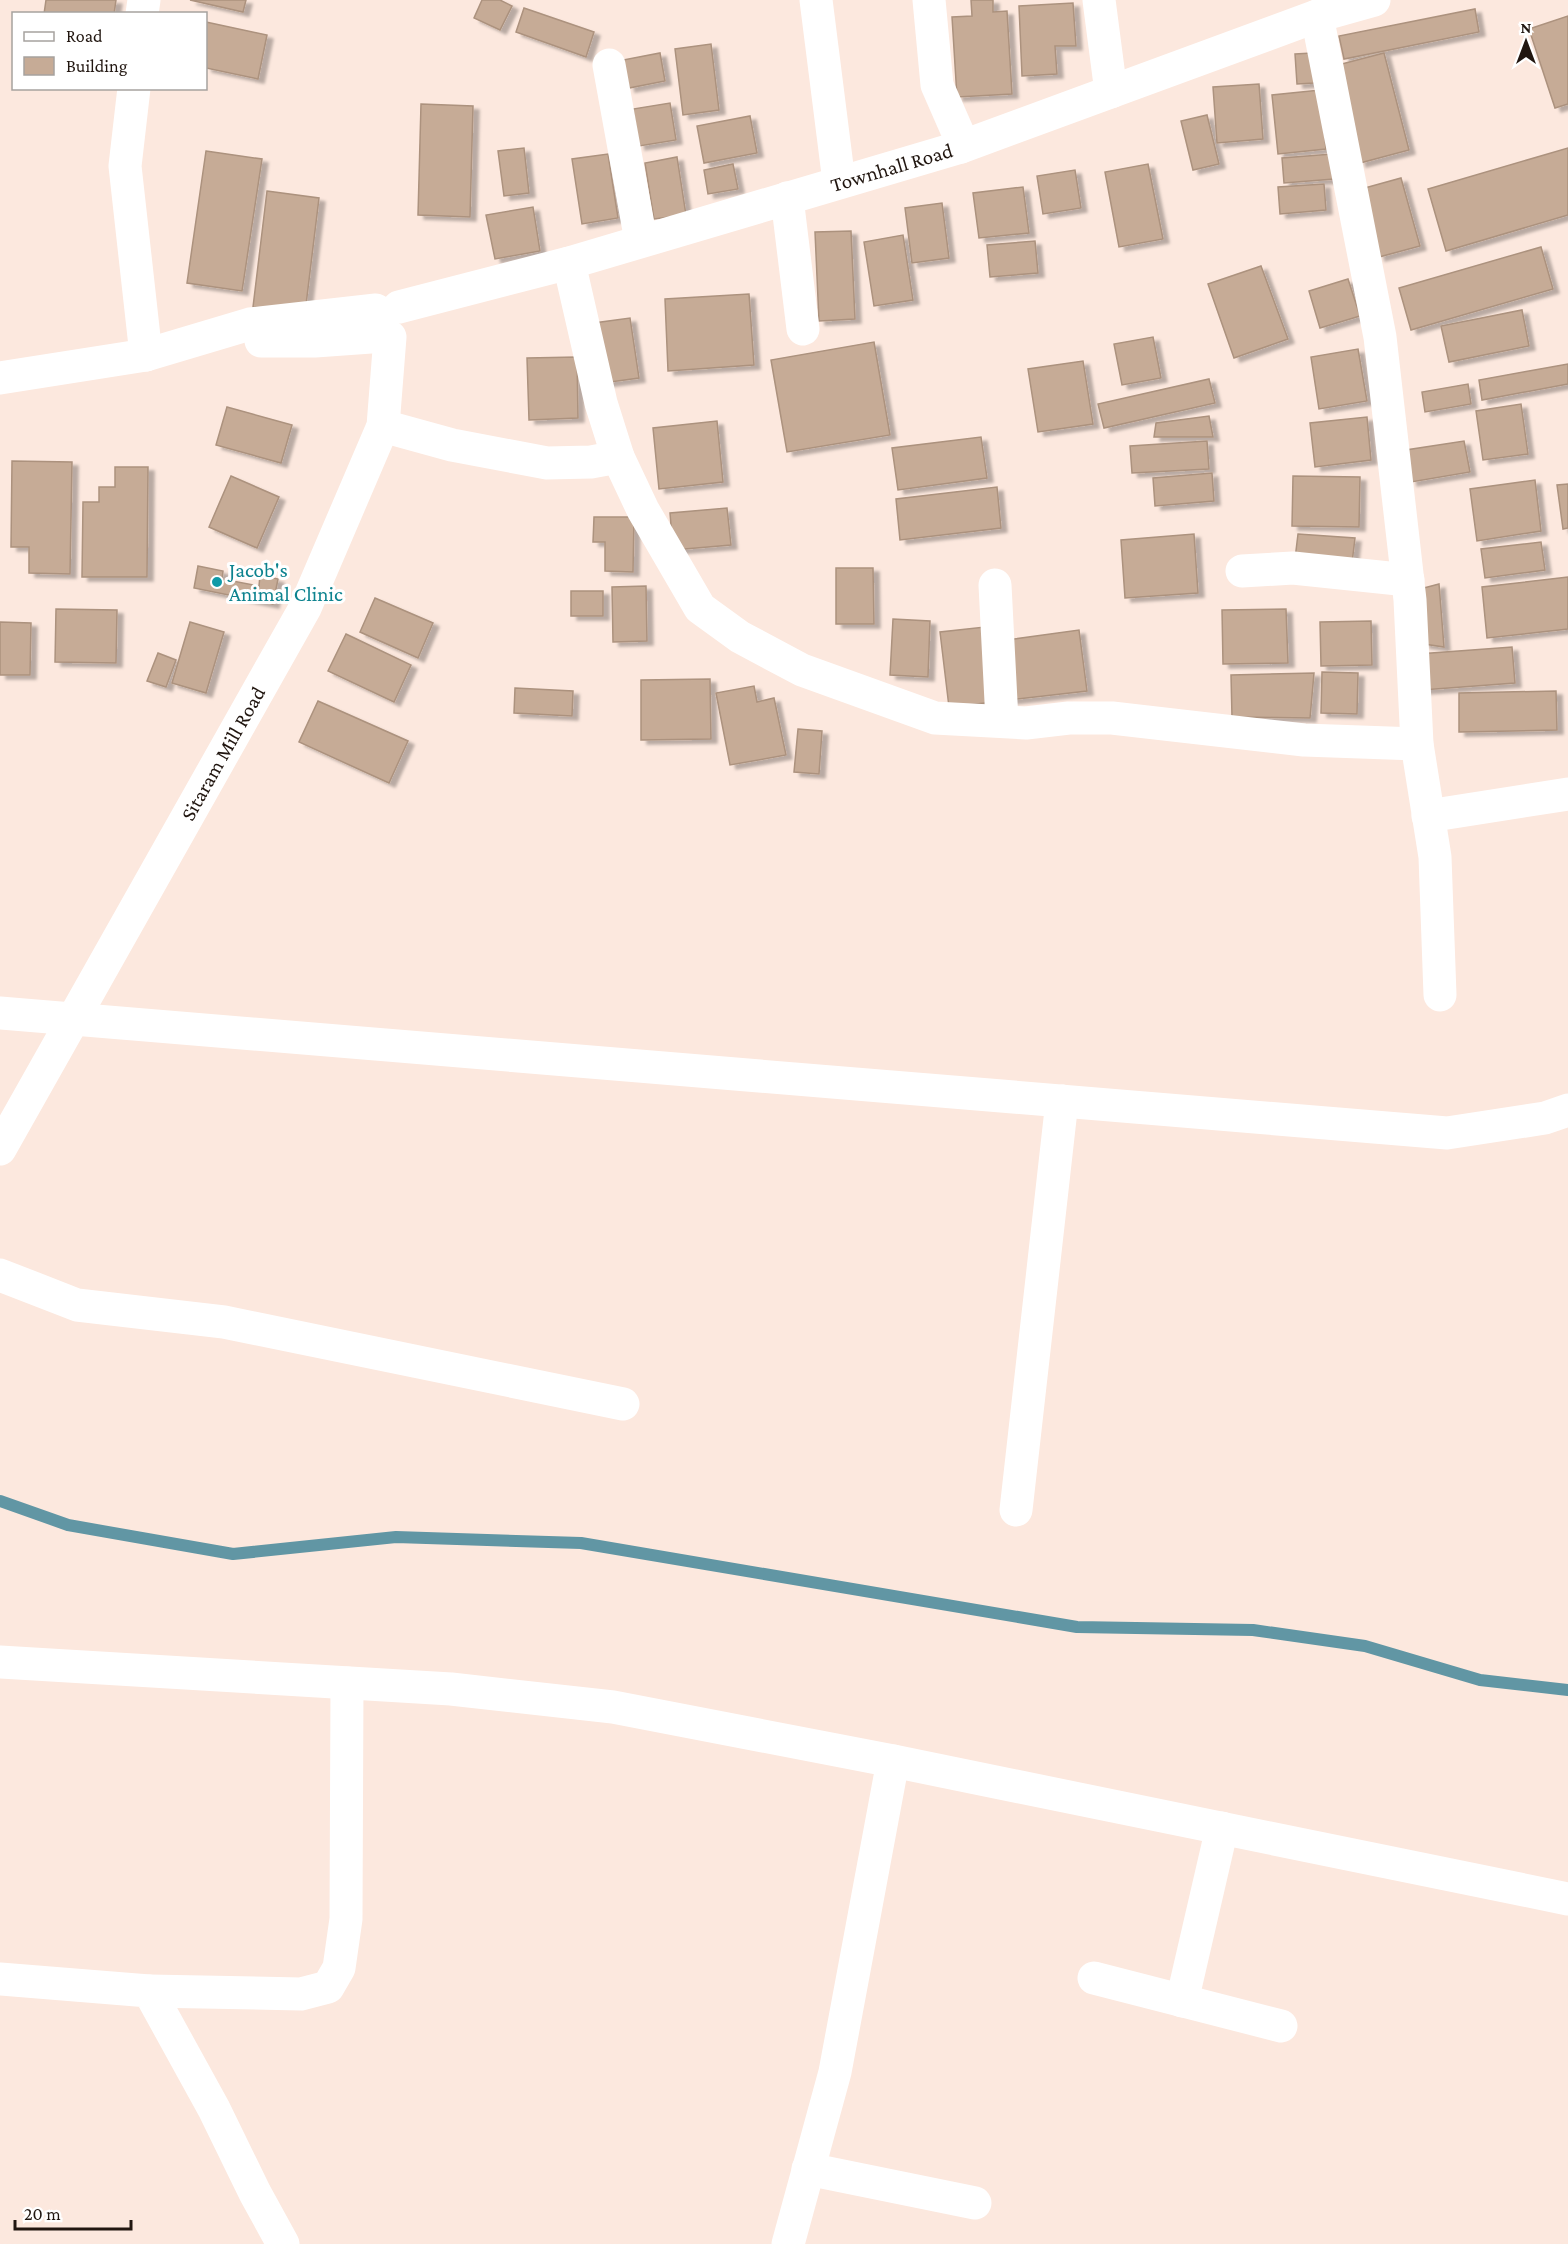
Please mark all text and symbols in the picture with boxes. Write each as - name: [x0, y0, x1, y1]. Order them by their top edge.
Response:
- legend: [12, 12, 207, 90]
- north arrow: [1496, 12, 1556, 72]
- text: N: [1521, 19, 1532, 36]
- text: Road: [66, 26, 103, 46]
- text: Building: [66, 56, 128, 76]
- street label: Townhall Road: [828, 138, 956, 197]
- place label: Jacob's Animal Clinic: [227, 558, 343, 606]
- marker: Jacob's Animal Clinic: [210, 575, 224, 589]
- street label: Sitaram Mill Road: [176, 682, 270, 825]
- scale bar: [15, 2193, 130, 2231]
- text: 20 m: [24, 2204, 61, 2224]

